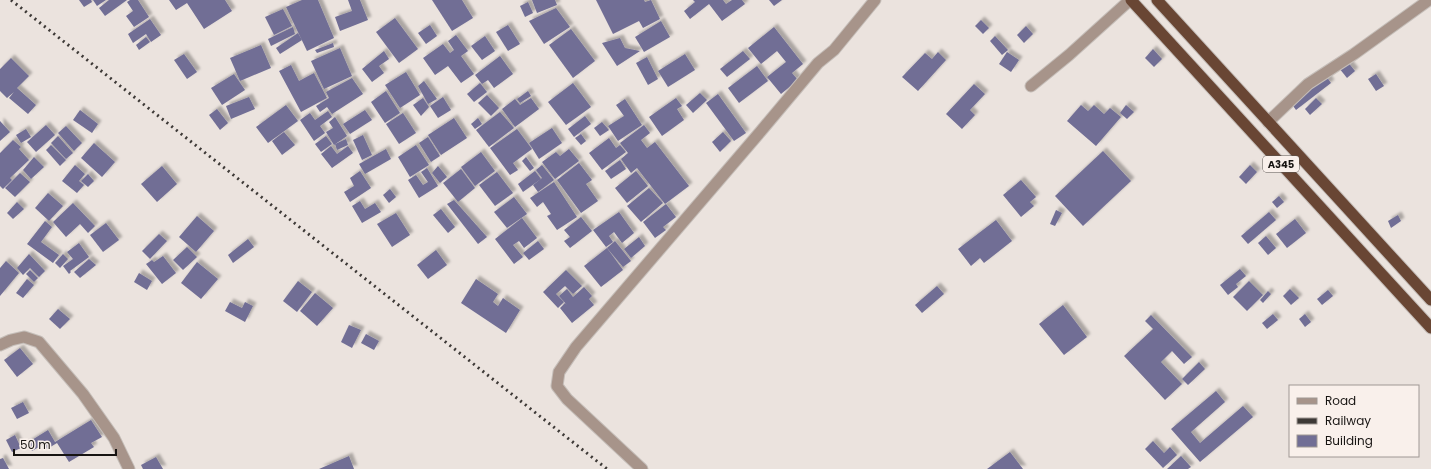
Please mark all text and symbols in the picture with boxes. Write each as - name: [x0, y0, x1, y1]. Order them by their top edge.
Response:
- road number: A345: [1263, 156, 1299, 172]
- legend: [1289, 385, 1419, 457]
- text: Road: [1325, 392, 1356, 409]
- text: Railway: [1325, 412, 1371, 429]
- scale bar: [14, 431, 116, 457]
- text: Building: [1325, 432, 1373, 449]
- text: 50 m: [20, 436, 51, 453]

